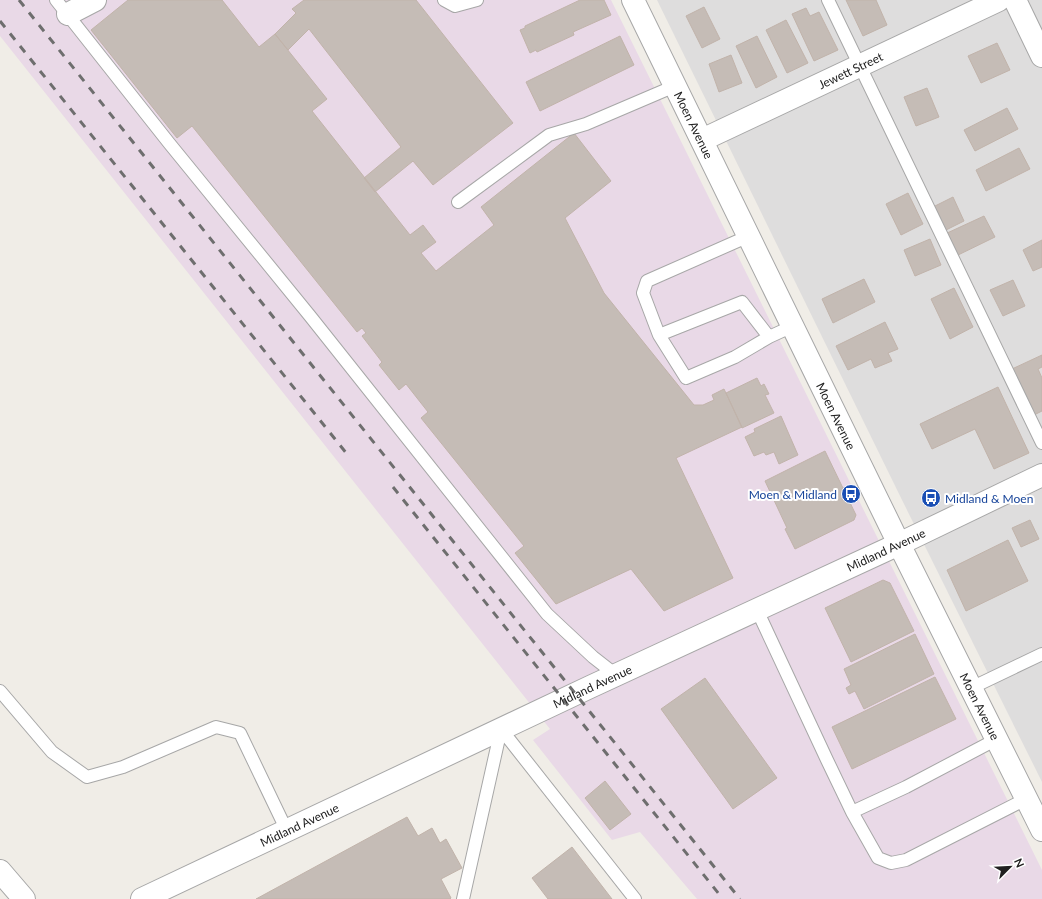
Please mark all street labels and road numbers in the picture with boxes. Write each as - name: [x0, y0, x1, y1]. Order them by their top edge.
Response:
- street label: Jewett Street: [816, 48, 886, 92]
- street label: Moen Avenue: [671, 89, 717, 161]
- street label: Moen Avenue: [814, 380, 859, 452]
- street label: Midland Avenue: [844, 525, 928, 575]
- street label: Midland Avenue: [550, 661, 634, 711]
- street label: Moen Avenue: [957, 670, 1003, 742]
- street label: Midland Avenue: [257, 800, 341, 850]

